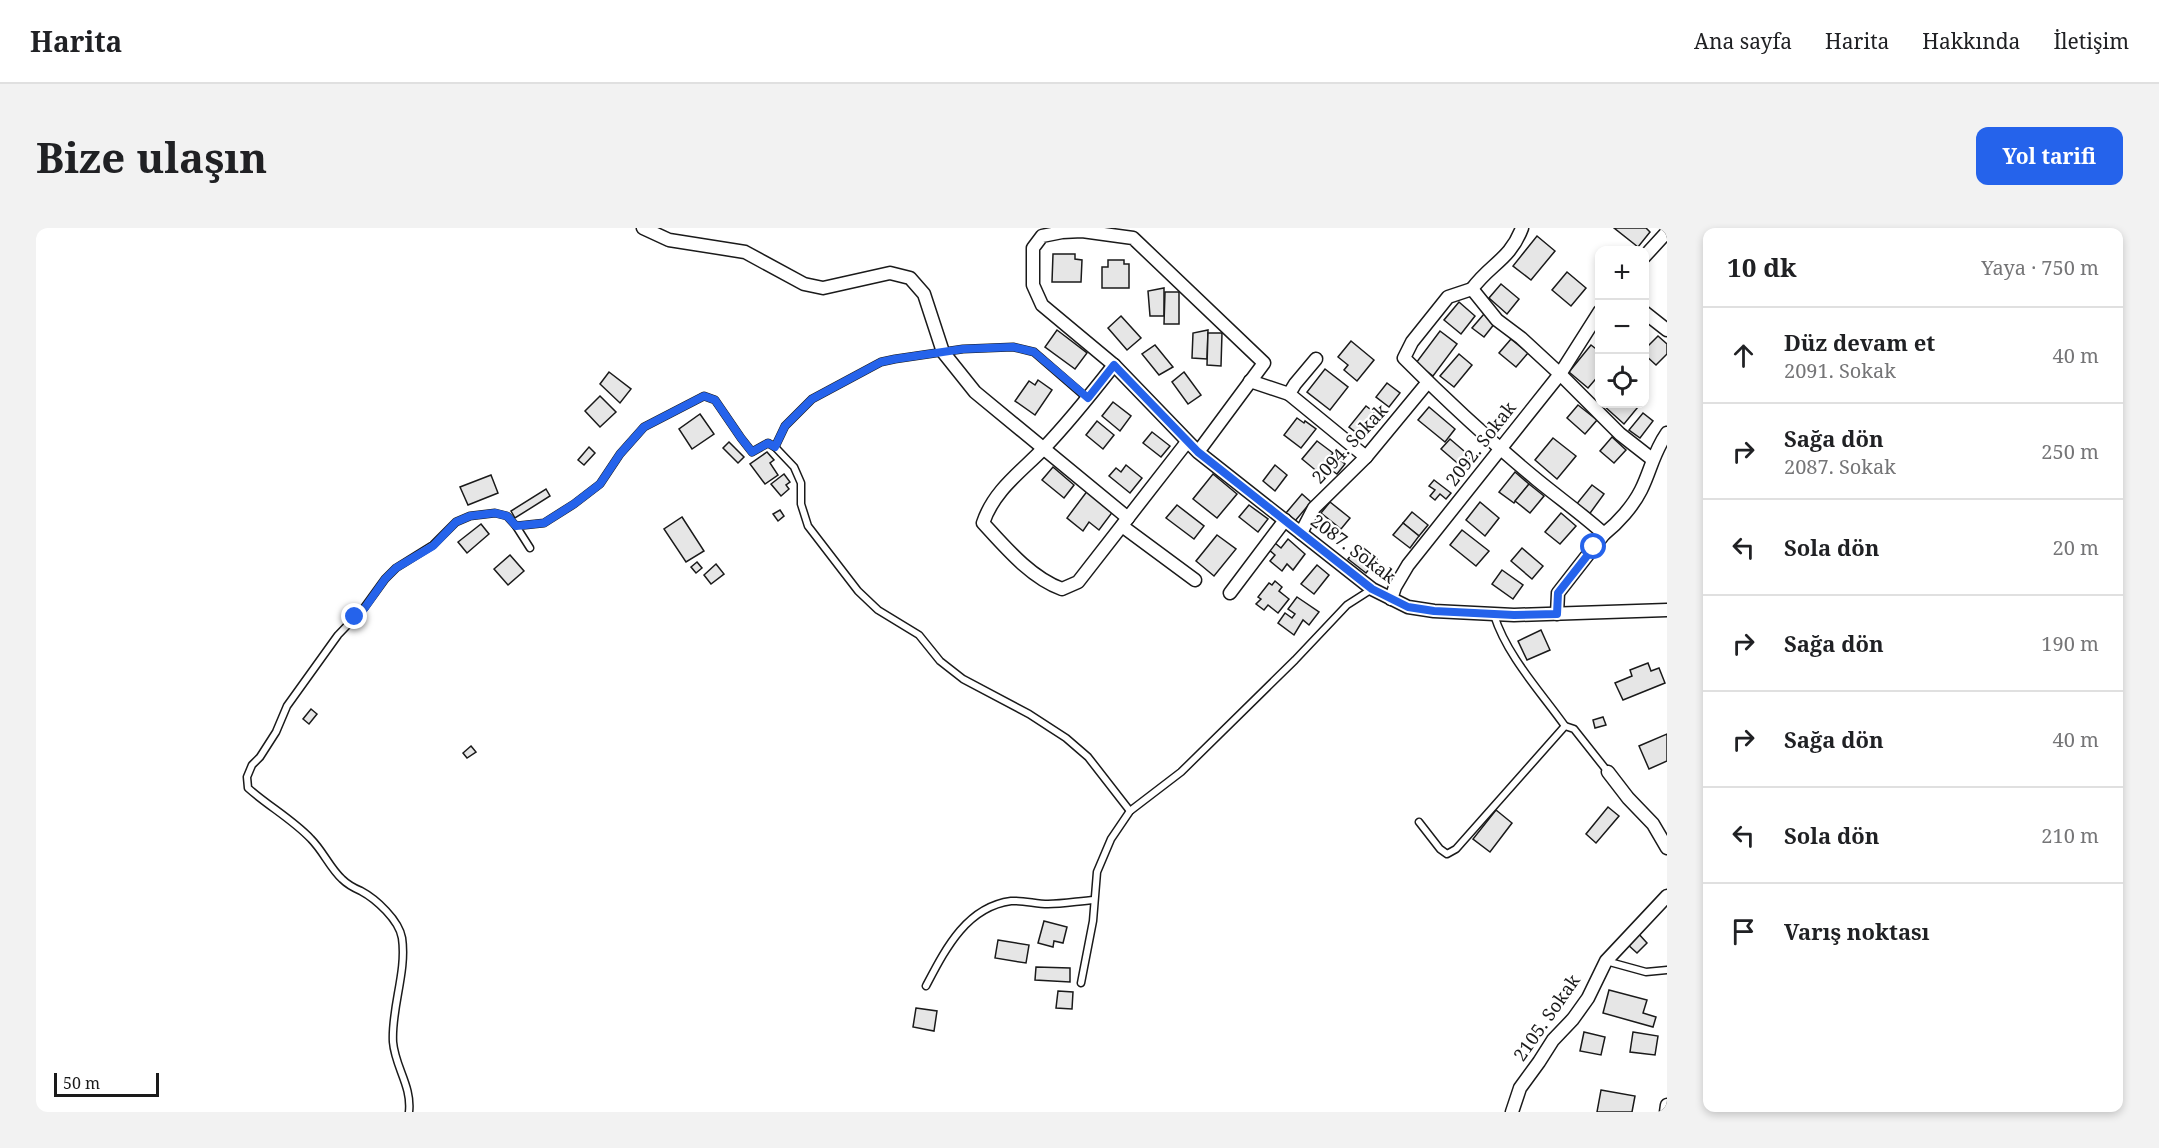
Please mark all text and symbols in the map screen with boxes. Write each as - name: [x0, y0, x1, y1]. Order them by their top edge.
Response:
- text: Harita: [30, 22, 122, 60]
- text: Ana sayfa: [1694, 27, 1792, 55]
- text: Harita: [1825, 27, 1889, 55]
- text: Hakkında: [1922, 27, 2020, 55]
- text: İletişim: [2053, 27, 2129, 55]
- button: Yol tarifi: [1976, 127, 2123, 185]
- text: Bize ulaşın: [36, 128, 267, 185]
- map controls: [1595, 246, 1649, 408]
- button: +: [1595, 246, 1649, 300]
- text: 10 dk: [1727, 249, 1797, 285]
- text: Yaya · 750 m: [1981, 254, 2099, 281]
- button: −: [1595, 300, 1649, 354]
- text: Düz devam et: [1784, 327, 1935, 357]
- icon: ahead: [1727, 339, 1760, 372]
- text: 40 m: [2053, 342, 2099, 369]
- button: locate: [1595, 354, 1649, 408]
- text: 2091. Sokak: [1784, 357, 1896, 384]
- street label: 2092. Sokak: [1440, 396, 1521, 490]
- street label: 2094. Sokak: [1306, 398, 1393, 488]
- text: Sağa dön: [1784, 423, 1884, 453]
- icon: right: [1727, 435, 1760, 468]
- text: 250 m: [2041, 438, 2099, 465]
- text: 2087. Sokak: [1784, 453, 1896, 480]
- street label: 2087. Sokak: [1306, 508, 1401, 588]
- icon: left: [1727, 531, 1760, 564]
- text: Sola dön: [1784, 532, 1879, 562]
- route start: [1580, 533, 1606, 559]
- text: 20 m: [2053, 534, 2099, 561]
- route end: [341, 603, 367, 629]
- icon: right: [1727, 627, 1760, 660]
- text: Sağa dön: [1784, 628, 1884, 658]
- text: 190 m: [2041, 630, 2099, 657]
- icon: right: [1727, 723, 1760, 756]
- text: Sağa dön: [1784, 724, 1884, 754]
- text: 40 m: [2053, 726, 2099, 753]
- icon: left: [1727, 819, 1760, 852]
- text: Sola dön: [1784, 820, 1879, 850]
- text: 210 m: [2041, 822, 2099, 849]
- icon: arrive: [1727, 915, 1760, 948]
- text: Varış noktası: [1784, 916, 1929, 946]
- street label: 2105. Sokak: [1507, 969, 1585, 1066]
- scale bar: [54, 1070, 159, 1098]
- text: 50 m: [63, 1072, 100, 1094]

